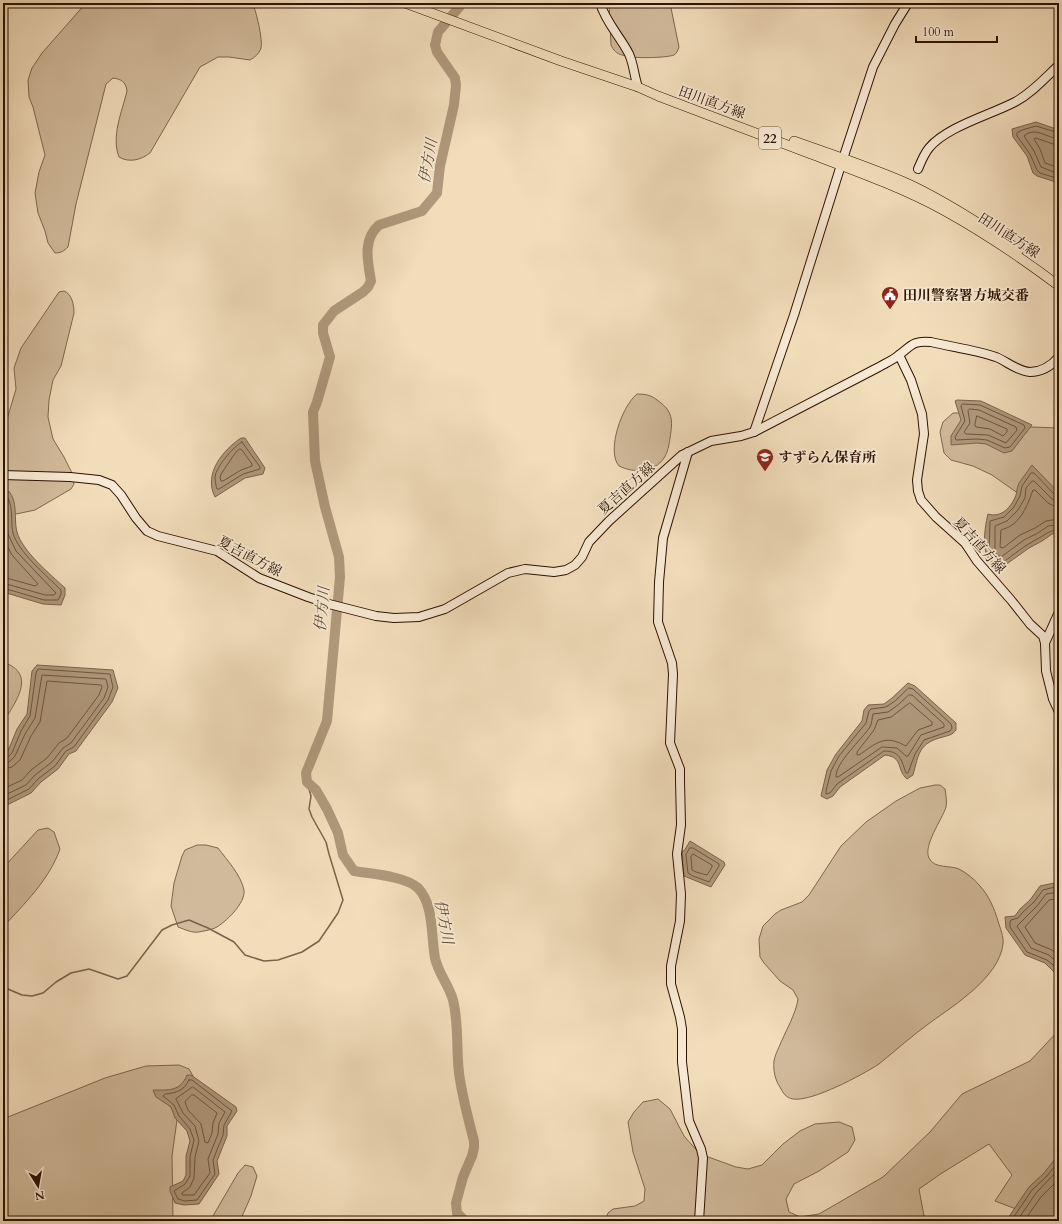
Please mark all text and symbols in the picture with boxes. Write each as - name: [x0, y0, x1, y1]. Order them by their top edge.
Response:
- scale bar: [916, 18, 997, 44]
- text: 100 m: [922, 24, 955, 40]
- street label: 田川直方線: [676, 82, 748, 123]
- road number: 22: [759, 127, 781, 149]
- water label: 伊方川: [414, 135, 442, 185]
- street label: 田川直方線: [974, 208, 1043, 262]
- public building icon: 田川警察署方城交番: [880, 285, 900, 310]
- place label: 田川警察署方城交番: [903, 286, 1029, 305]
- school or university icon: すずらん保育所: [755, 447, 775, 472]
- place label: すずらん保育所: [778, 448, 876, 467]
- street label: 夏吉直方線: [594, 458, 659, 519]
- street label: 夏吉直方線: [949, 513, 1010, 578]
- street label: 夏吉直方線: [214, 532, 285, 581]
- water label: 伊方川: [310, 584, 334, 632]
- water label: 伊方川: [430, 898, 458, 948]
- north arrow: [18, 1166, 58, 1206]
- text: N: [33, 1187, 46, 1204]

